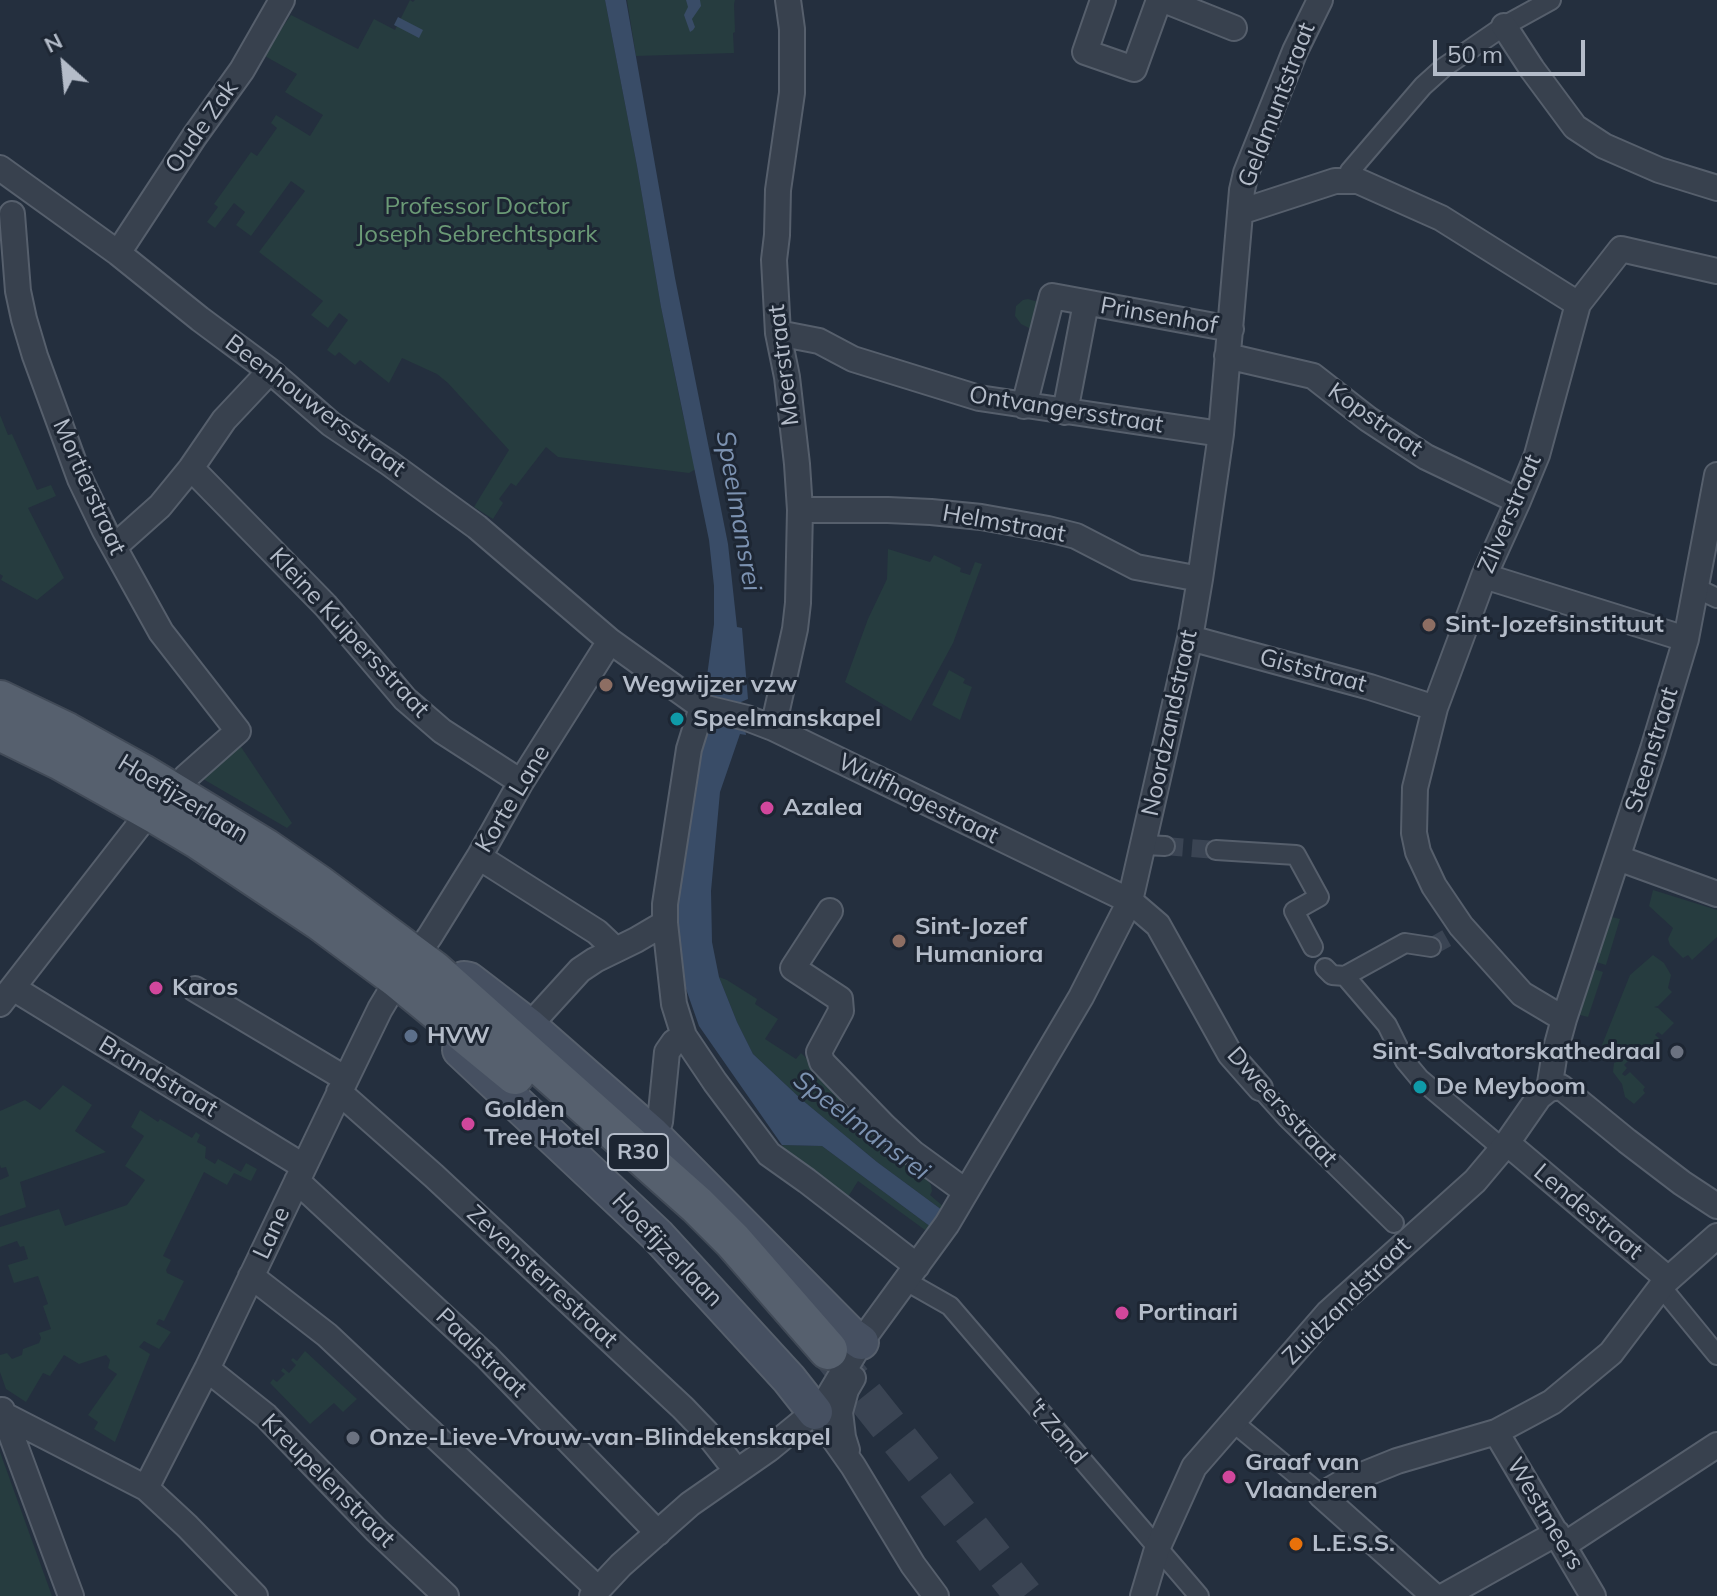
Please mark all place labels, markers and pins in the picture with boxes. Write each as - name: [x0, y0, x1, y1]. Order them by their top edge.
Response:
- place label: Sint-Jozefsinstituut: [1445, 611, 1664, 639]
- marker: Sint-Jozefsinstituut: [1420, 616, 1438, 634]
- place label: Wegwijzer vzw: [622, 671, 797, 699]
- marker: Wegwijzer vzw: [597, 676, 615, 694]
- place label: Speelmanskapel: [693, 705, 881, 733]
- marker: Speelmanskapel: [668, 710, 686, 728]
- place label: Azalea: [783, 794, 863, 822]
- marker: Azalea: [758, 799, 776, 817]
- place label: Sint-Jozef Humaniora: [915, 913, 1043, 969]
- marker: Sint-Jozef Humaniora: [890, 932, 908, 950]
- place label: Karos: [172, 974, 238, 1002]
- marker: Karos: [147, 979, 165, 997]
- place label: HVW: [427, 1022, 490, 1050]
- marker: HVW: [402, 1027, 420, 1045]
- place label: Sint-Salvatorskathedraal: [1372, 1038, 1661, 1066]
- marker: Sint-Salvatorskathedraal: [1668, 1043, 1686, 1061]
- place label: De Meyboom: [1436, 1073, 1586, 1101]
- marker: De Meyboom: [1411, 1078, 1429, 1096]
- place label: Golden Tree Hotel: [484, 1096, 600, 1152]
- marker: Golden Tree Hotel: [459, 1115, 477, 1133]
- place label: Portinari: [1138, 1299, 1238, 1327]
- marker: Portinari: [1113, 1304, 1131, 1322]
- place label: Onze-Lieve-Vrouw-van-Blindekenskapel: [369, 1424, 831, 1452]
- marker: Onze-Lieve-Vrouw-van-Blindekenskapel: [344, 1429, 362, 1447]
- place label: Graaf van Vlaanderen: [1245, 1449, 1378, 1505]
- marker: Graaf van Vlaanderen: [1220, 1468, 1238, 1486]
- place label: L.E.S.S.: [1312, 1530, 1395, 1558]
- marker: L.E.S.S.: [1287, 1535, 1305, 1553]

